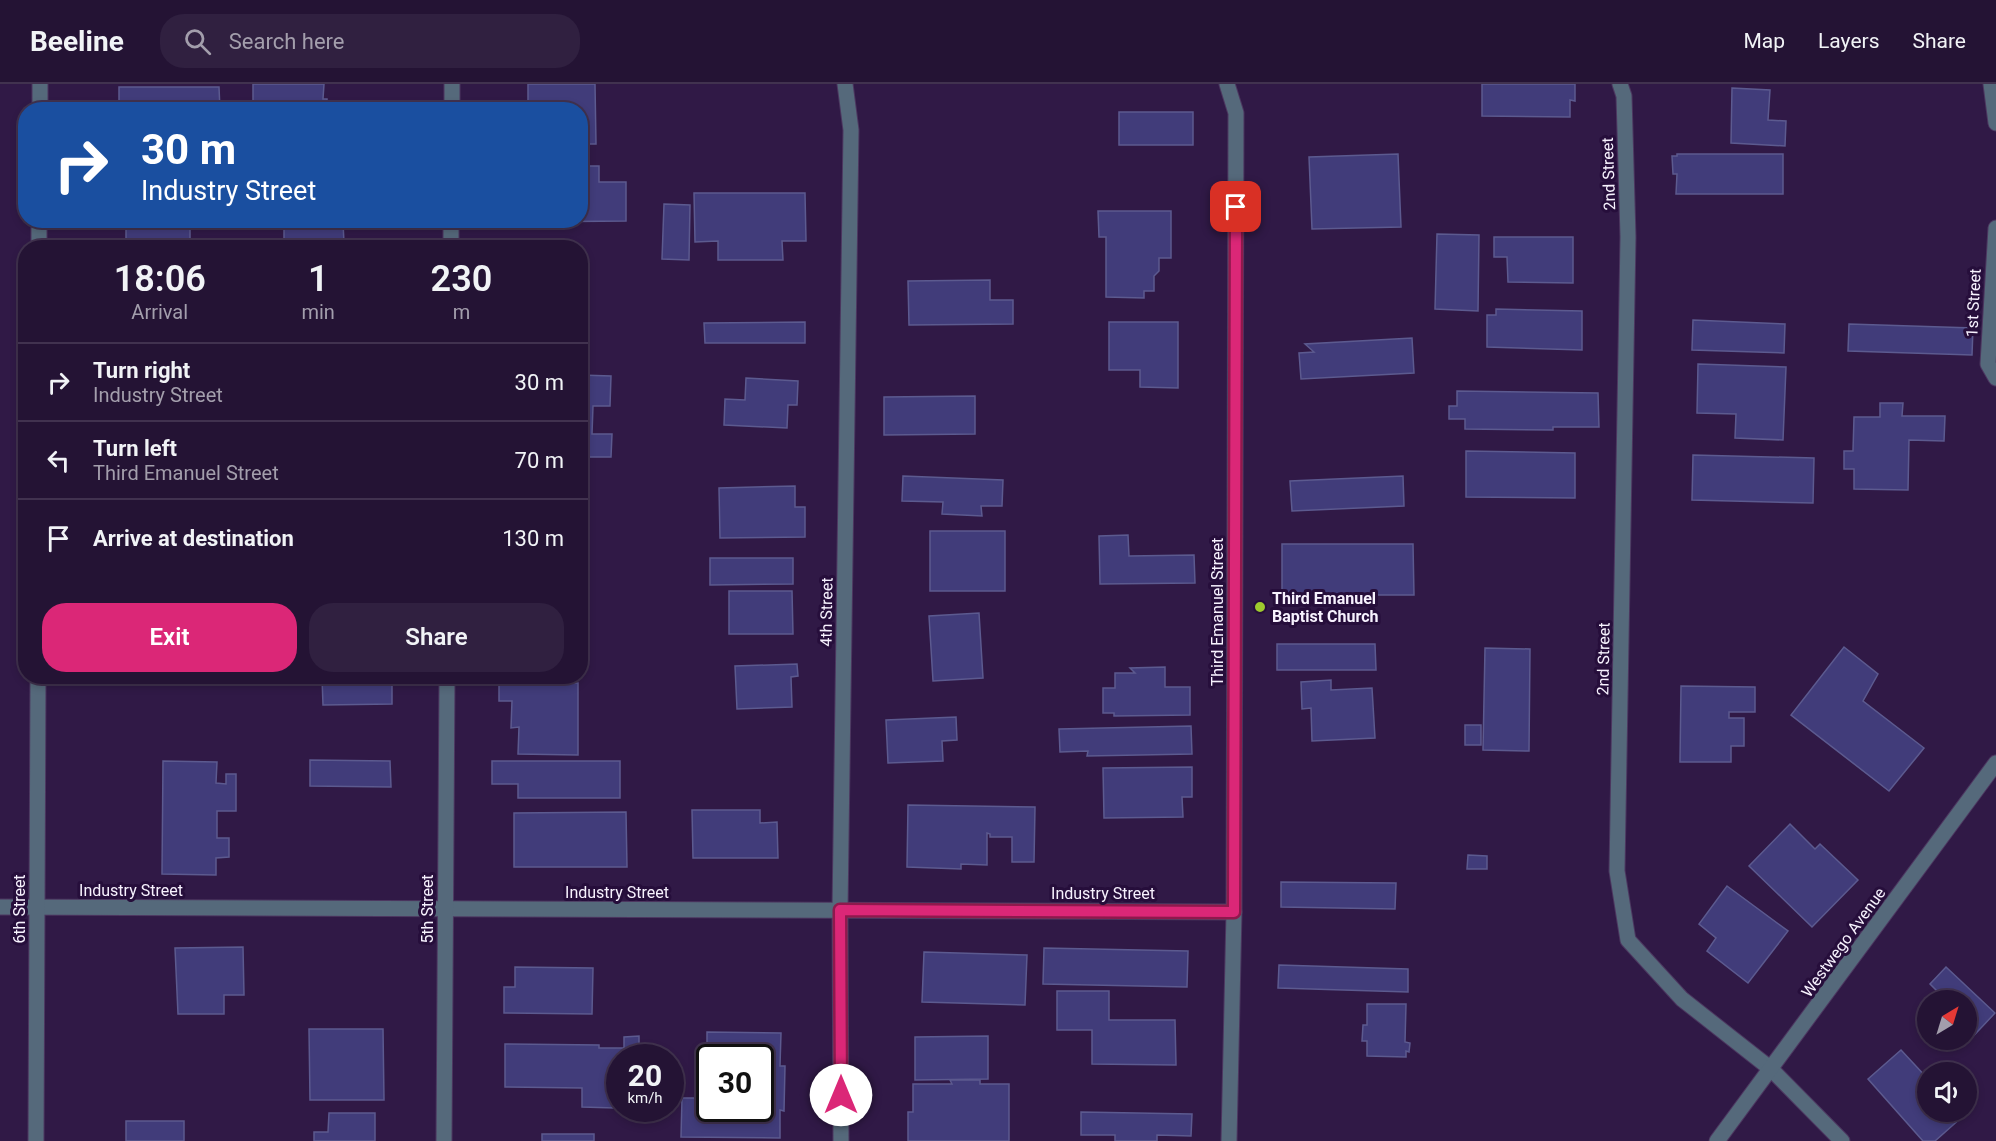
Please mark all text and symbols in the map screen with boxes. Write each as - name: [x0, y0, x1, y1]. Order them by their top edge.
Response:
- search box: [160, 14, 580, 68]
- text: Beeline: [30, 25, 124, 58]
- icon: search: [181, 25, 214, 58]
- text: Search here: [229, 29, 345, 54]
- text: Map: [1743, 29, 1785, 53]
- text: Layers: [1818, 29, 1879, 53]
- text: Share: [1912, 29, 1966, 53]
- text: 30 m: [141, 125, 236, 174]
- icon: right: [42, 126, 120, 204]
- street label: 2nd Street: [1598, 137, 1619, 211]
- text: Industry Street: [141, 175, 316, 207]
- pin: [1210, 181, 1261, 232]
- icon: arrive: [1219, 190, 1252, 223]
- text: 18:06: [114, 258, 206, 300]
- text: 1: [308, 258, 328, 300]
- text: 230: [431, 258, 492, 300]
- street label: 1st Street: [1962, 268, 1985, 338]
- text: Arrival: [131, 300, 188, 324]
- text: min: [301, 300, 335, 324]
- text: m: [453, 300, 470, 324]
- text: Turn right: [93, 358, 190, 383]
- icon: right: [42, 366, 75, 399]
- text: 30 m: [515, 370, 564, 395]
- text: Industry Street: [93, 383, 223, 407]
- text: Turn left: [93, 436, 177, 461]
- icon: left: [42, 444, 75, 477]
- text: 70 m: [515, 448, 564, 473]
- text: Third Emanuel Street: [93, 461, 279, 485]
- icon: arrive: [42, 522, 75, 555]
- text: Arrive at destination: [93, 526, 294, 551]
- text: 130 m: [502, 526, 564, 551]
- street label: Third Emanuel Street: [1208, 538, 1227, 686]
- street label: 4th Street: [816, 577, 837, 647]
- place label: Third Emanuel Baptist Church: [1272, 589, 1378, 626]
- marker: Third Emanuel Baptist Church: [1253, 600, 1267, 614]
- button: Exit: [42, 603, 297, 672]
- button: Share: [309, 603, 564, 672]
- street label: 2nd Street: [1593, 622, 1614, 696]
- street label: 6th Street: [10, 874, 29, 944]
- street label: 5th Street: [418, 874, 437, 944]
- street label: Industry Street: [79, 881, 183, 900]
- street label: Industry Street: [565, 883, 669, 902]
- street label: Industry Street: [1051, 884, 1155, 903]
- street label: Westwego Avenue: [1797, 884, 1890, 1001]
- north arrow: [1917, 990, 1977, 1050]
- map controls: [1917, 990, 1977, 1122]
- speed limit sign: 30: [696, 1044, 774, 1122]
- text: 20: [628, 1058, 662, 1093]
- button: sound: [1917, 1062, 1977, 1122]
- position arrow: [809, 1063, 873, 1127]
- text: km/h: [627, 1089, 663, 1107]

